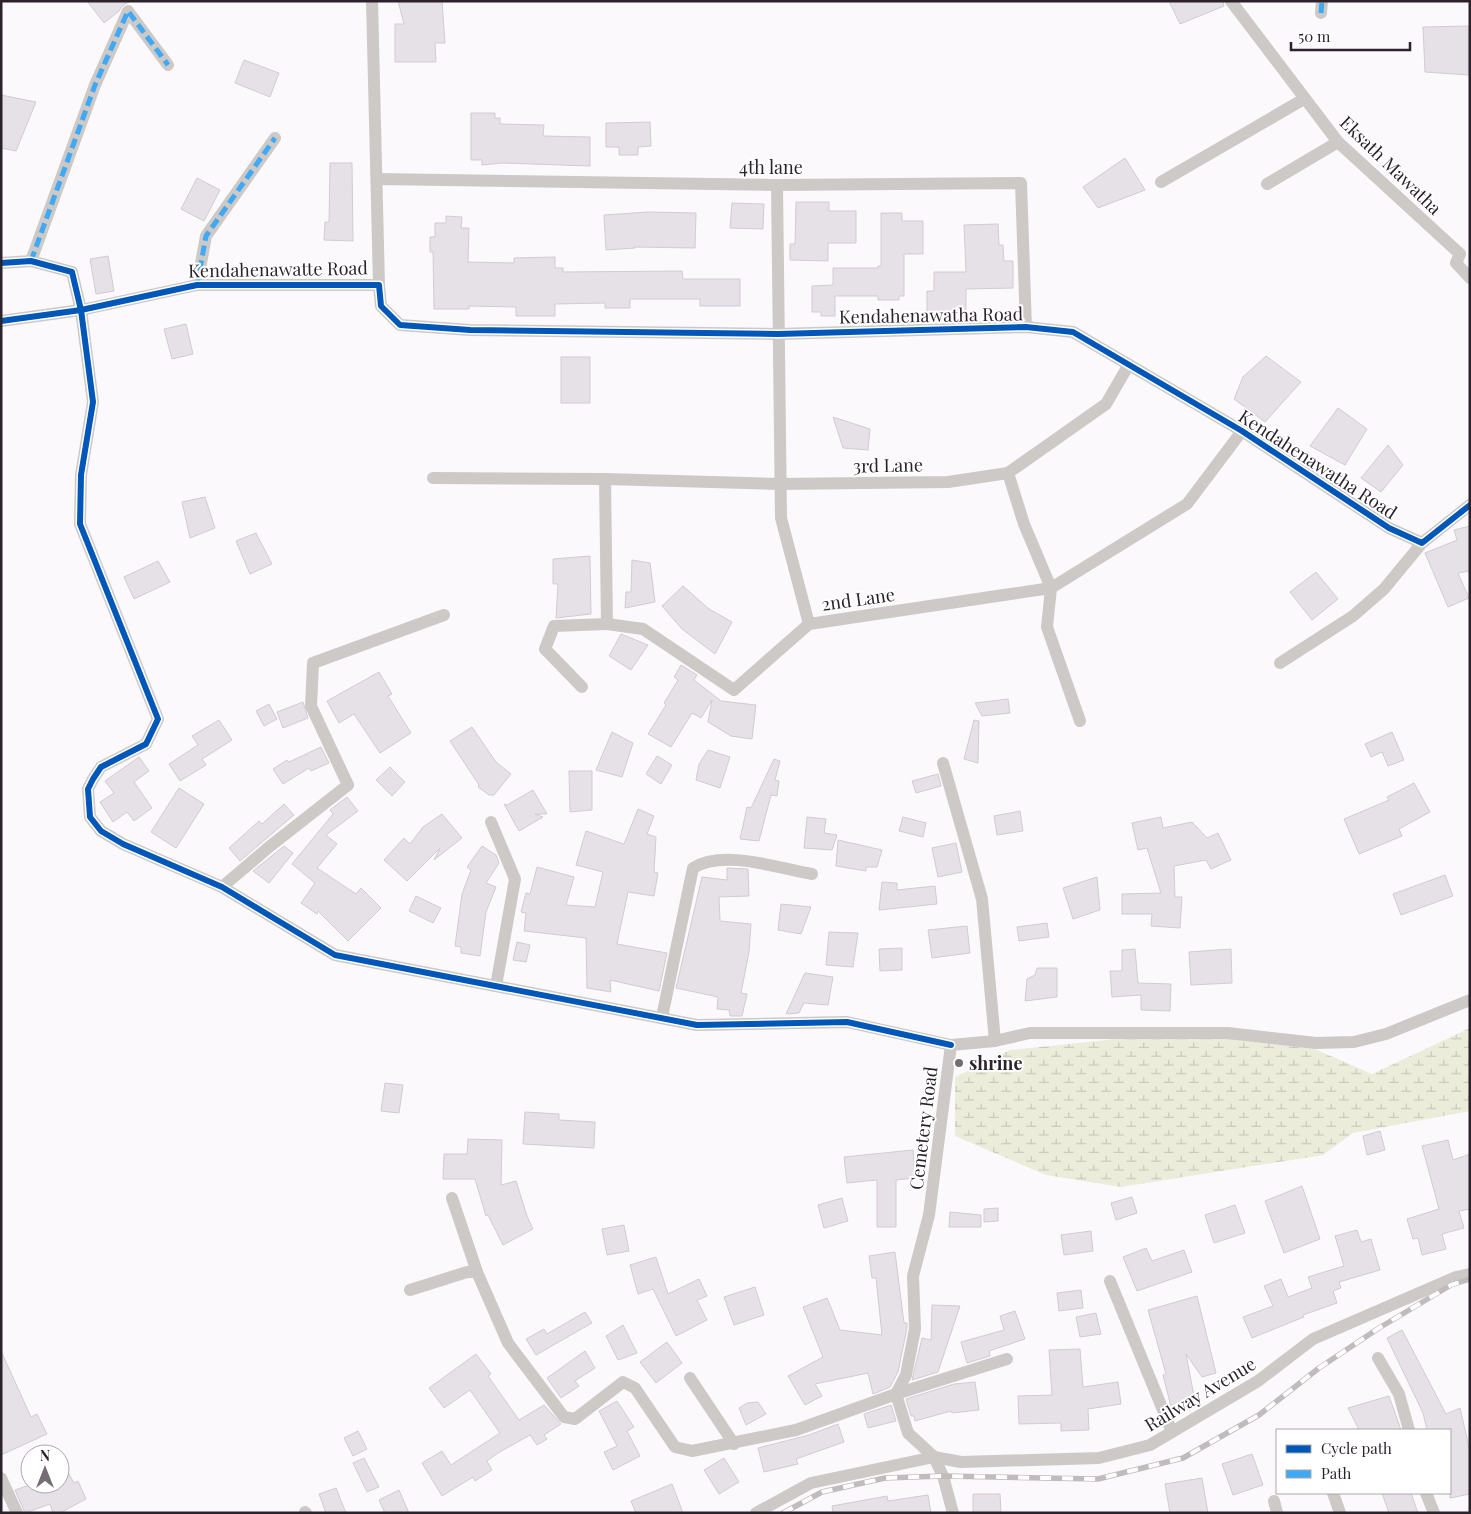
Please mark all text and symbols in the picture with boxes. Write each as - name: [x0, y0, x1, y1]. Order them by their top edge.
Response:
- scale bar: [1291, 20, 1410, 52]
- text: 50 m: [1298, 26, 1331, 46]
- street label: Eksath Mawatha: [1335, 110, 1447, 220]
- street label: 4th lane: [739, 155, 803, 179]
- street label: Kendahenawatte Road: [188, 255, 369, 283]
- street label: Kendahenawatha Road: [839, 301, 1024, 329]
- street label: Kendahenawatha Road: [1234, 404, 1402, 525]
- street label: 3rd Lane: [853, 452, 923, 478]
- street label: 2nd Lane: [820, 582, 896, 616]
- place label: shrine: [969, 1051, 1022, 1075]
- marker: shrine: [953, 1057, 965, 1069]
- street label: Cemetery Road: [904, 1064, 943, 1191]
- street label: Railway Avenue: [1140, 1351, 1260, 1437]
- legend: [1276, 1429, 1451, 1494]
- text: Cycle path: [1321, 1438, 1392, 1458]
- north arrow: [20, 1444, 70, 1494]
- text: N: [40, 1446, 50, 1465]
- text: Path: [1321, 1463, 1351, 1483]

